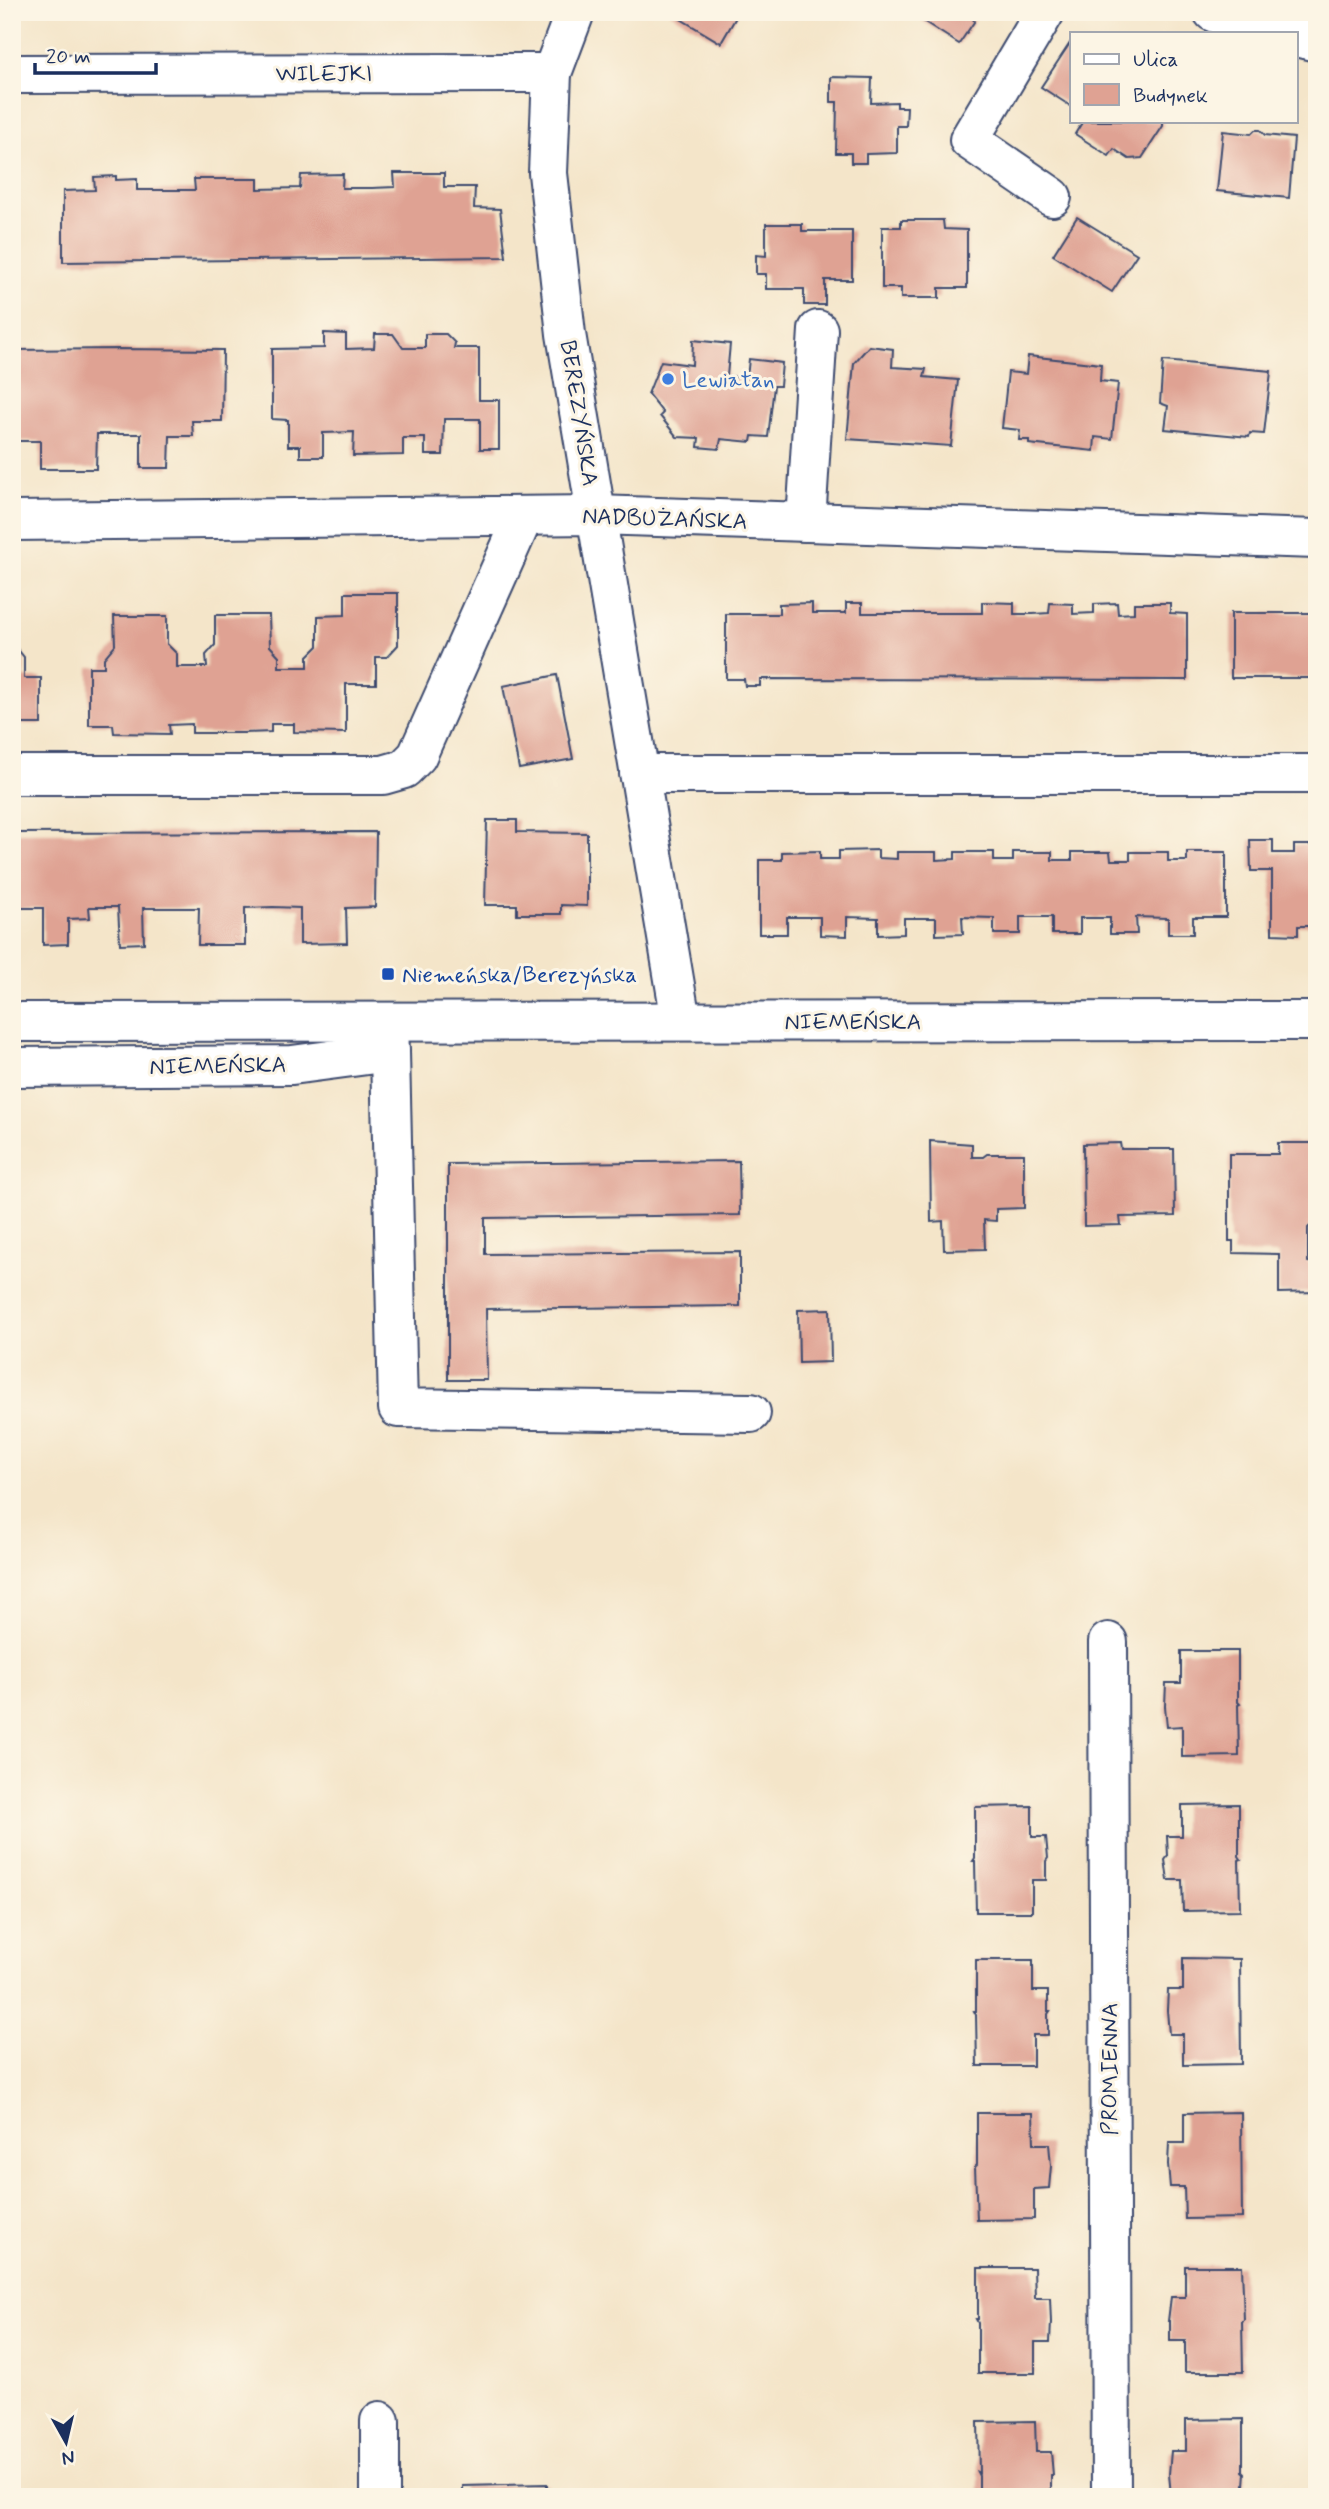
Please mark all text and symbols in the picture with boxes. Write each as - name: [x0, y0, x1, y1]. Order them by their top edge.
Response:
- scale bar: [35, 32, 156, 76]
- legend: [1070, 32, 1298, 122]
- text: 20 m: [46, 43, 91, 71]
- text: Ulica: [1133, 46, 1178, 74]
- street label: WILEJKI: [276, 60, 372, 90]
- text: Budynek: [1133, 82, 1208, 110]
- street label: BEREZYŃSKA: [552, 338, 604, 488]
- place label: Lewiatan: [682, 366, 775, 396]
- marker: Lewiatan: [660, 371, 676, 387]
- street label: NADBUŻAŃSKA: [582, 502, 748, 538]
- place label: Niemeńska/Berezyńska: [402, 961, 637, 991]
- marker: Niemeńska/Berezyńska: [380, 966, 396, 982]
- street label: NIEMEŃSKA: [784, 1008, 922, 1038]
- street label: NIEMEŃSKA: [149, 1051, 287, 1083]
- street label: PROMIENNA: [1096, 2002, 1126, 2136]
- north arrow: [32, 2408, 102, 2478]
- text: N: [60, 2444, 76, 2471]

